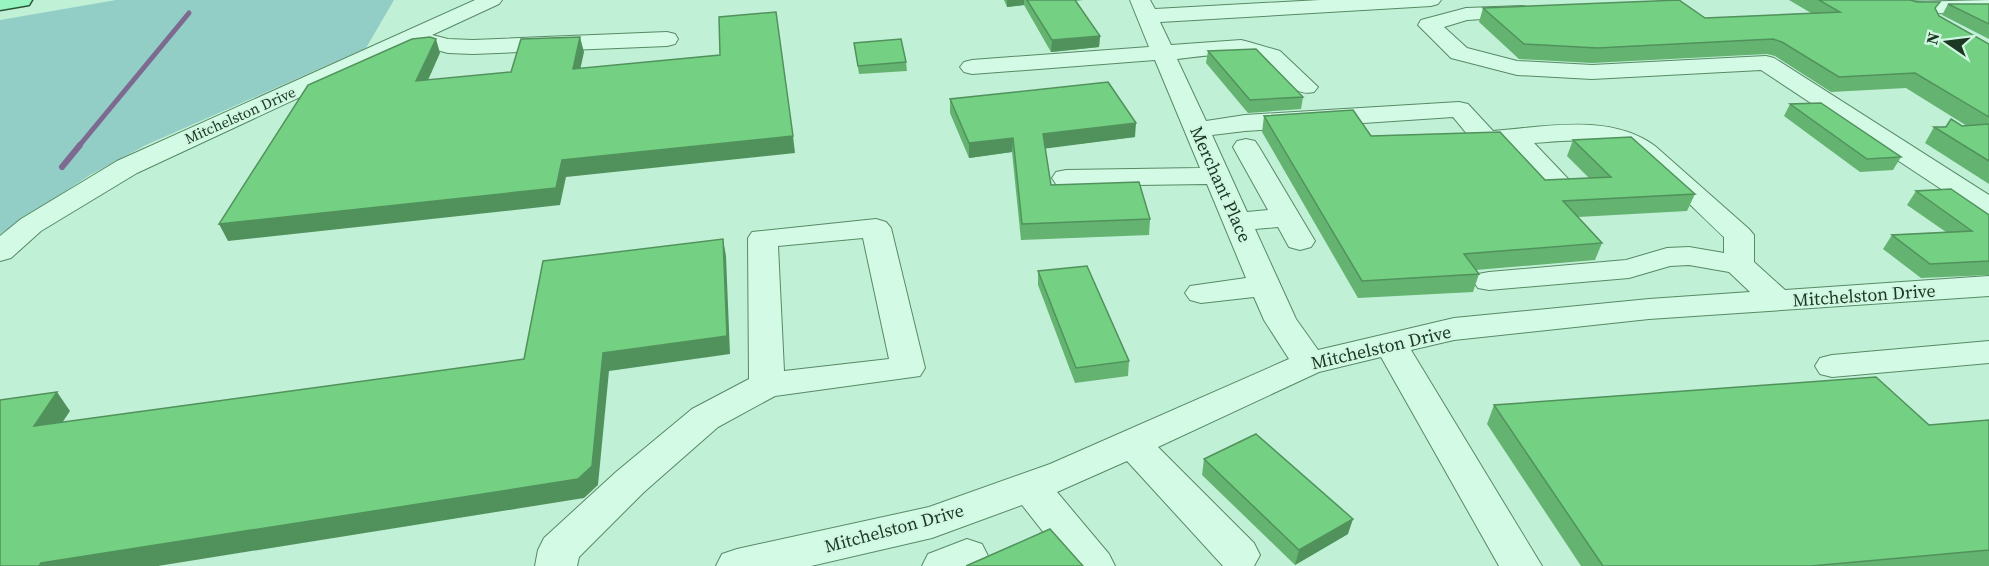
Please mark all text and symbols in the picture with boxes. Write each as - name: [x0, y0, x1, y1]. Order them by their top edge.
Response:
- north arrow: [1917, 12, 1977, 72]
- text: N: [1920, 30, 1945, 47]
- street label: Mitchelston Drive: [181, 81, 299, 149]
- street label: Merchant Place: [1184, 122, 1258, 246]
- street label: Mitchelston Drive: [1792, 278, 1936, 312]
- street label: Mitchelston Drive: [1308, 319, 1454, 375]
- street label: Mitchelston Drive: [822, 497, 966, 559]

